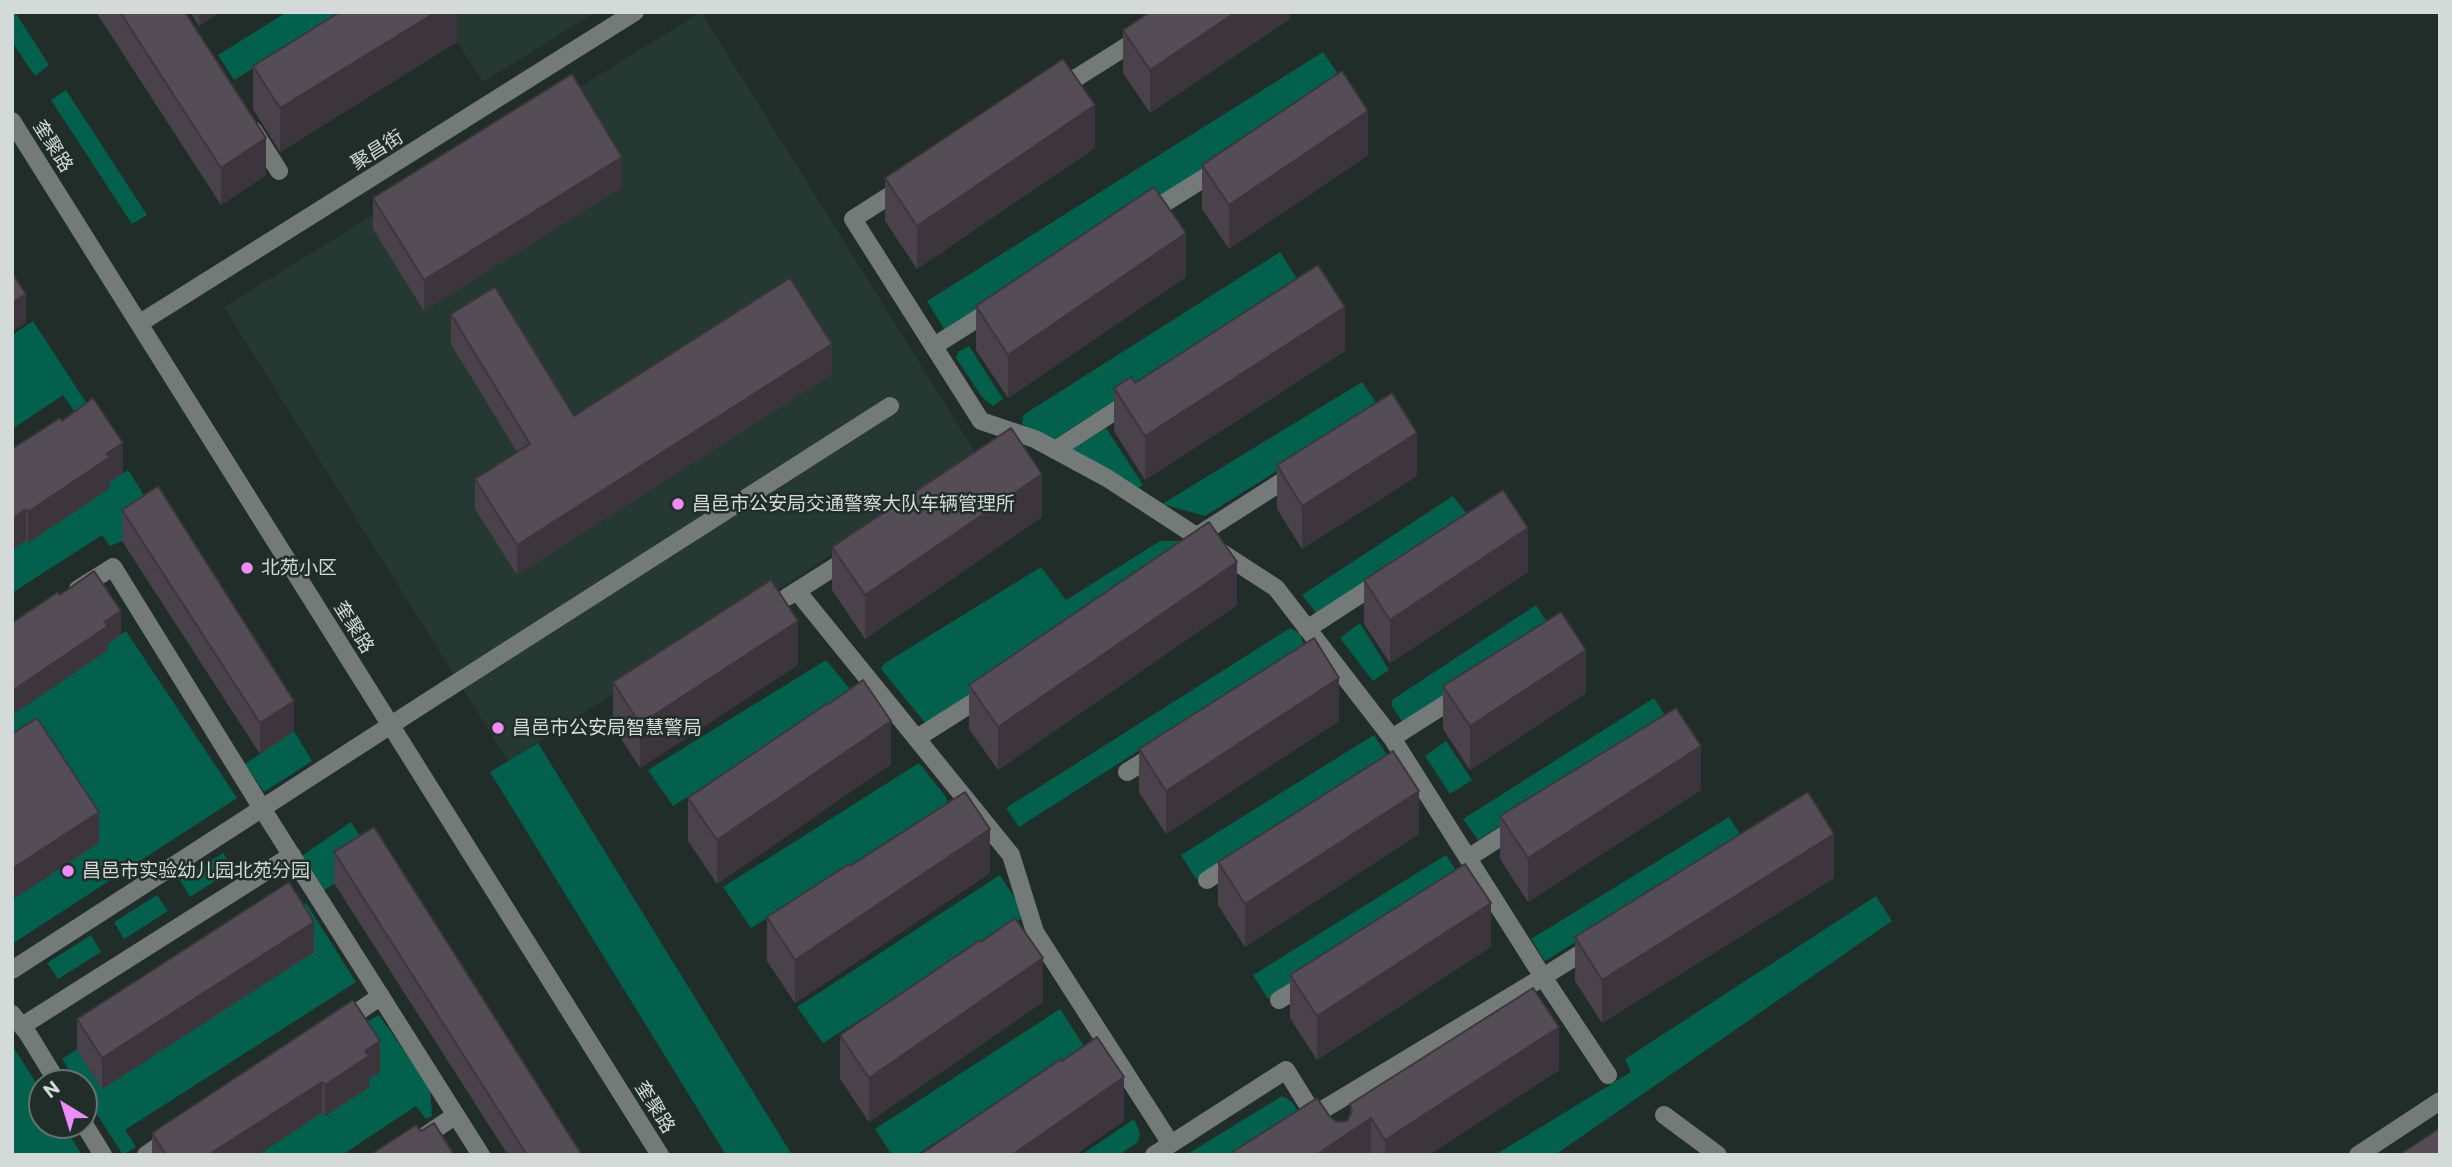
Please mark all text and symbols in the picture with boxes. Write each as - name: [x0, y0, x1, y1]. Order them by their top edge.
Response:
- street label: 奎聚路: [28, 116, 78, 176]
- street label: 聚昌街: [347, 125, 407, 175]
- place label: 昌邑市公安局交通警察大队车辆管理所: [692, 493, 1015, 515]
- marker: 昌邑市公安局交通警察大队车辆管理所: [670, 496, 686, 512]
- place label: 北苑小区: [261, 557, 337, 579]
- marker: 北苑小区: [239, 560, 255, 576]
- street label: 奎聚路: [329, 597, 379, 657]
- place label: 昌邑市公安局智慧警局: [512, 717, 702, 739]
- marker: 昌邑市公安局智慧警局: [490, 720, 506, 736]
- place label: 昌邑市实验幼儿园北苑分园: [82, 860, 310, 882]
- marker: 昌邑市实验幼儿园北苑分园: [60, 863, 76, 879]
- north arrow: [28, 1069, 98, 1139]
- text: N: [38, 1075, 64, 1102]
- street label: 奎聚路: [630, 1077, 680, 1137]

